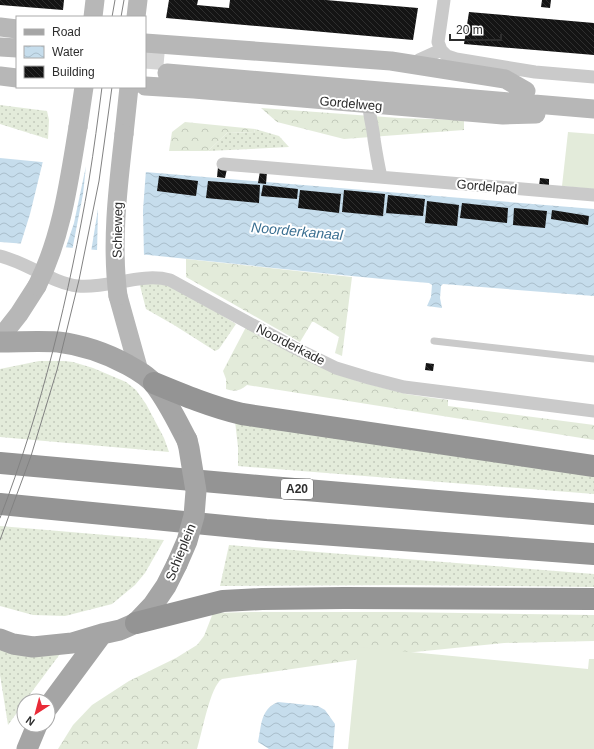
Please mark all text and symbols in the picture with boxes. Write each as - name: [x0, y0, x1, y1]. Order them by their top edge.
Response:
- legend: [16, 16, 146, 88]
- scale bar: [450, 16, 501, 42]
- text: 20 m: [456, 23, 483, 37]
- text: Road: [52, 25, 81, 39]
- text: Water: [52, 45, 84, 59]
- text: Building: [52, 65, 95, 79]
- street label: Gordelweg: [319, 93, 383, 114]
- street label: Gordelpad: [456, 176, 518, 197]
- street label: Schieweg: [110, 202, 125, 258]
- water label: Noorderkanaal: [251, 219, 344, 243]
- street label: Noorderkade: [254, 321, 328, 368]
- road number: A20: [281, 479, 313, 499]
- street label: Schieplein: [162, 522, 199, 583]
- north arrow: [16, 693, 56, 733]
- text: N: [23, 714, 37, 728]

